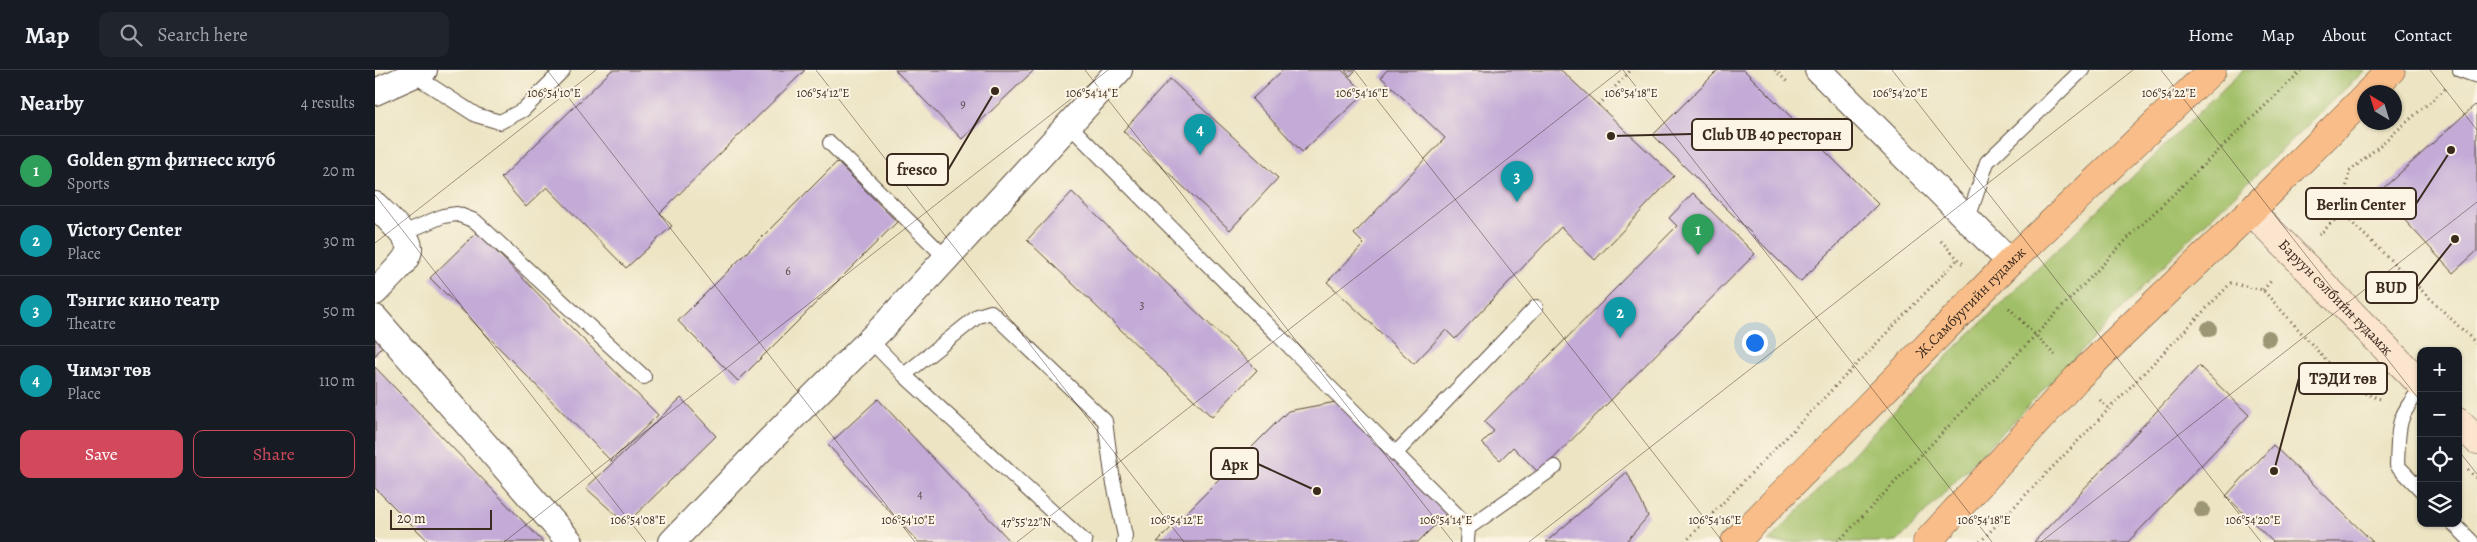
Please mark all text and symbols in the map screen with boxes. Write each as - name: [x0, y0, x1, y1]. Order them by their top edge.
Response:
- search box: [99, 12, 449, 57]
- text: Map: [25, 19, 69, 51]
- icon: search: [117, 21, 145, 49]
- text: Search here: [157, 22, 248, 48]
- text: Home: [2188, 23, 2233, 47]
- text: Map: [2261, 23, 2294, 47]
- text: About: [2322, 23, 2366, 47]
- text: Contact: [2394, 23, 2452, 47]
- text: 106°54'10"E: [527, 85, 581, 101]
- text: 106°54'12"E: [797, 85, 849, 101]
- text: 106°54'14"E: [1066, 85, 1118, 101]
- text: 106°54'16"E: [1336, 85, 1388, 101]
- text: 106°54'18"E: [1605, 85, 1657, 101]
- text: 106°54'20"E: [1872, 85, 1928, 101]
- text: 106°54'22"E: [2142, 85, 2196, 101]
- north arrow: [2357, 85, 2402, 130]
- text: Nearby: [20, 89, 83, 117]
- text: 4 results: [301, 92, 355, 114]
- house number: 9: [960, 96, 966, 112]
- pin: 4: [1184, 114, 1216, 155]
- callout: Club UB 40 ресторан: [1692, 119, 1852, 150]
- text: Club UB 40 ресторан: [1702, 124, 1842, 146]
- text: Golden gym фитнесс клуб: [67, 147, 275, 173]
- callout: fresco: [887, 154, 948, 185]
- text: fresco: [897, 159, 937, 181]
- text: 1: [33, 160, 39, 182]
- text: 20 m: [322, 160, 355, 182]
- pin: 3: [1501, 161, 1533, 202]
- text: Sports: [67, 173, 110, 195]
- callout: Berlin Center: [2306, 188, 2416, 219]
- text: Berlin Center: [2316, 194, 2406, 216]
- pin: 1: [1682, 214, 1714, 255]
- text: Victory Center: [67, 217, 182, 243]
- text: 2: [32, 230, 40, 252]
- text: 30 m: [323, 230, 355, 252]
- street label: Баруун сэлбийн гудамж: [2274, 235, 2397, 360]
- street label: Ж.Самбуугийн гудамж: [1911, 242, 2030, 363]
- text: Place: [67, 243, 101, 265]
- house number: 6: [785, 263, 791, 279]
- callout: BUD: [2366, 272, 2417, 303]
- text: BUD: [2375, 277, 2407, 299]
- text: Тэнгис кино театр: [67, 287, 220, 313]
- house number: 3: [1140, 297, 1145, 313]
- pin: 2: [1604, 297, 1636, 338]
- text: 3: [33, 300, 39, 322]
- text: 50 m: [323, 300, 355, 322]
- text: Theatre: [67, 313, 116, 335]
- your location: [1742, 330, 1768, 356]
- map controls: [2417, 347, 2462, 527]
- button: +: [2417, 347, 2462, 392]
- text: Чимэг төв: [67, 357, 151, 383]
- callout: ТЭДИ төв: [2299, 363, 2387, 394]
- text: ТЭДИ төв: [2309, 368, 2377, 390]
- text: 4: [32, 370, 40, 392]
- text: 110 m: [319, 370, 355, 392]
- text: Place: [67, 383, 101, 405]
- button: −: [2417, 392, 2462, 437]
- button: Save: [20, 430, 183, 478]
- button: Share: [193, 430, 355, 478]
- button: locate: [2417, 437, 2462, 482]
- callout: Арк: [1211, 448, 1258, 479]
- text: Арк: [1221, 454, 1249, 476]
- button: layers: [2417, 482, 2462, 527]
- house number: 4: [917, 486, 923, 502]
- scale bar: [390, 507, 493, 530]
- text: 20 m: [397, 509, 426, 528]
- text: 106°54'08"E: [610, 512, 666, 528]
- text: 106°54'10"E: [881, 512, 935, 528]
- text: 106°54'12"E: [1151, 512, 1203, 528]
- text: 106°54'14"E: [1420, 512, 1472, 528]
- text: 106°54'16"E: [1689, 512, 1741, 528]
- text: 106°54'18"E: [1958, 512, 2010, 528]
- text: 106°54'20"E: [2225, 512, 2281, 528]
- text: 47°55'22"N: [1001, 514, 1051, 530]

